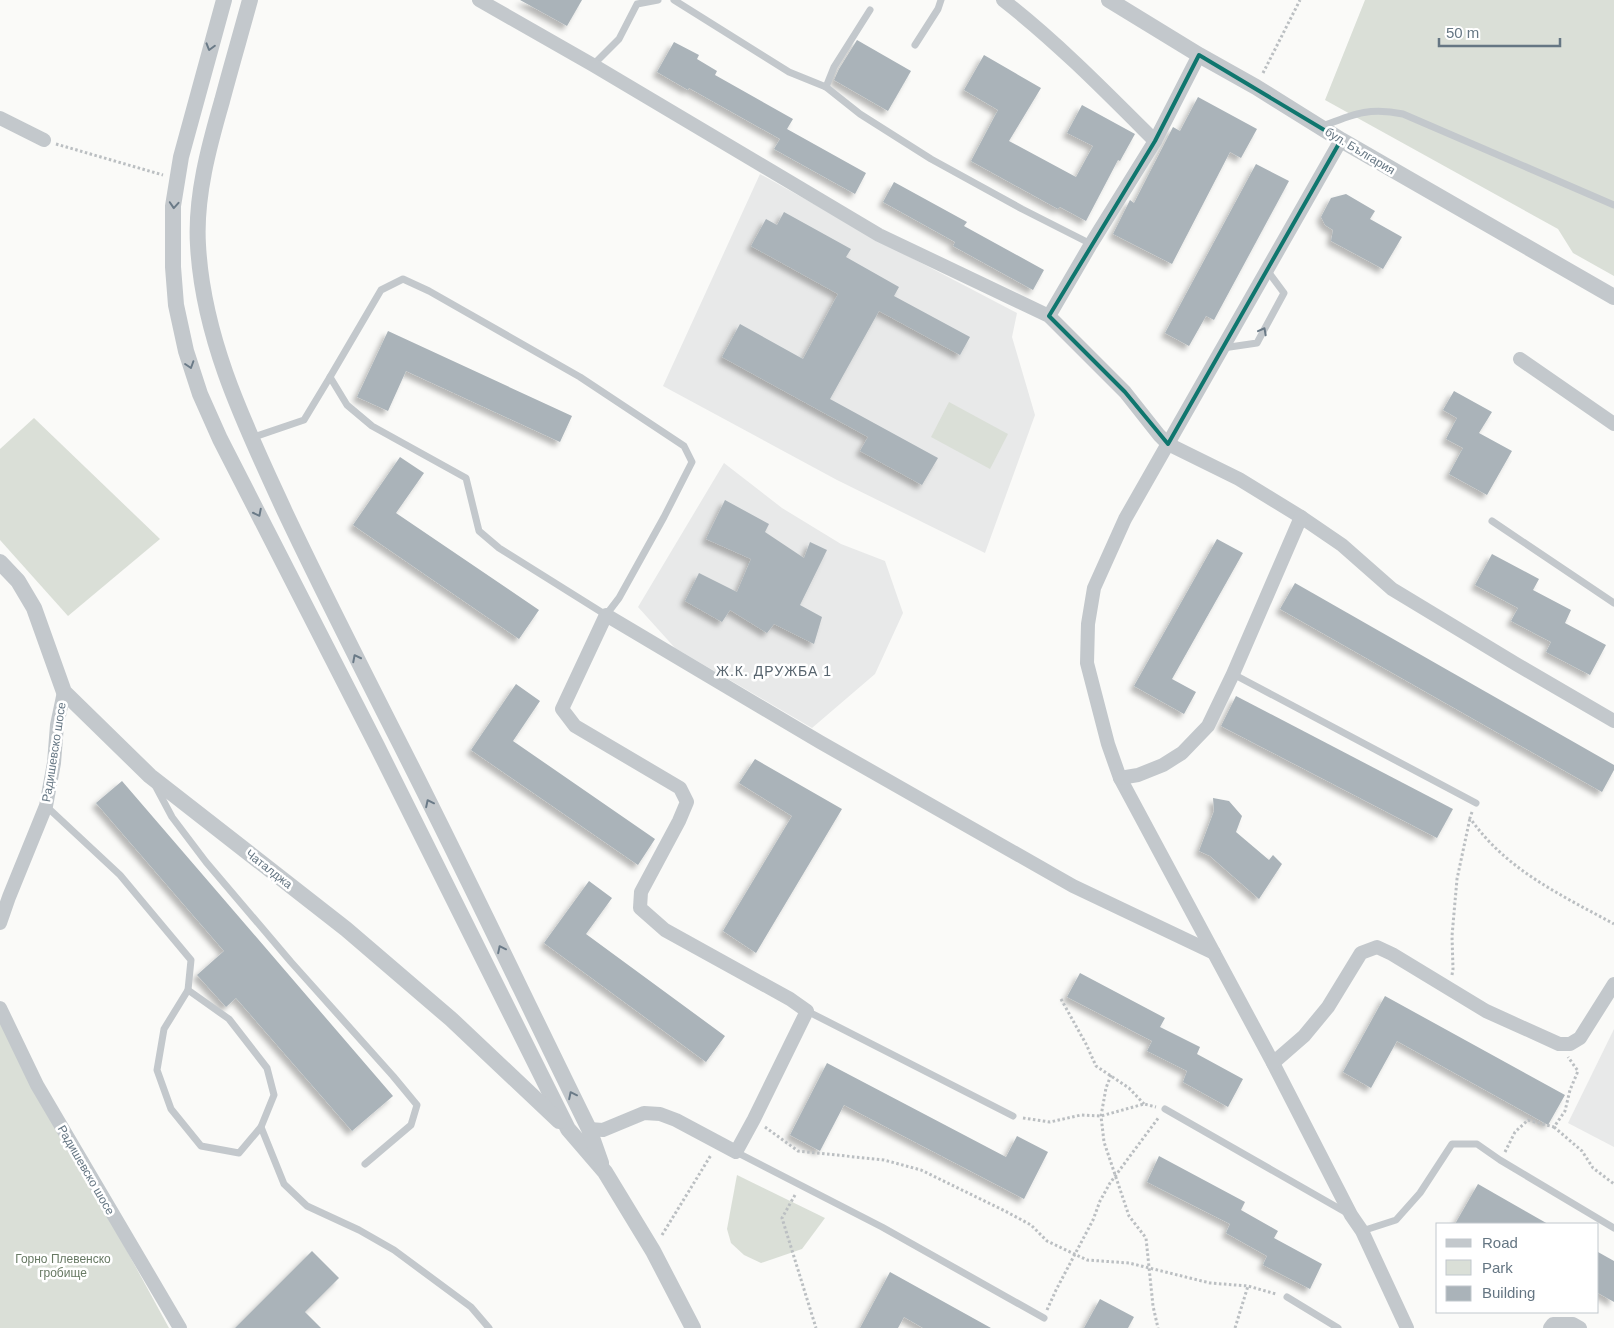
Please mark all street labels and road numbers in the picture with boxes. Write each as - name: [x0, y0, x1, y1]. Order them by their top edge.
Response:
- street label: бул. България: [1323, 125, 1397, 177]
- street label: Радишевско шосе: [39, 701, 69, 803]
- street label: Чаталджа: [243, 847, 295, 892]
- street label: Радишевско шосе: [55, 1123, 117, 1217]

